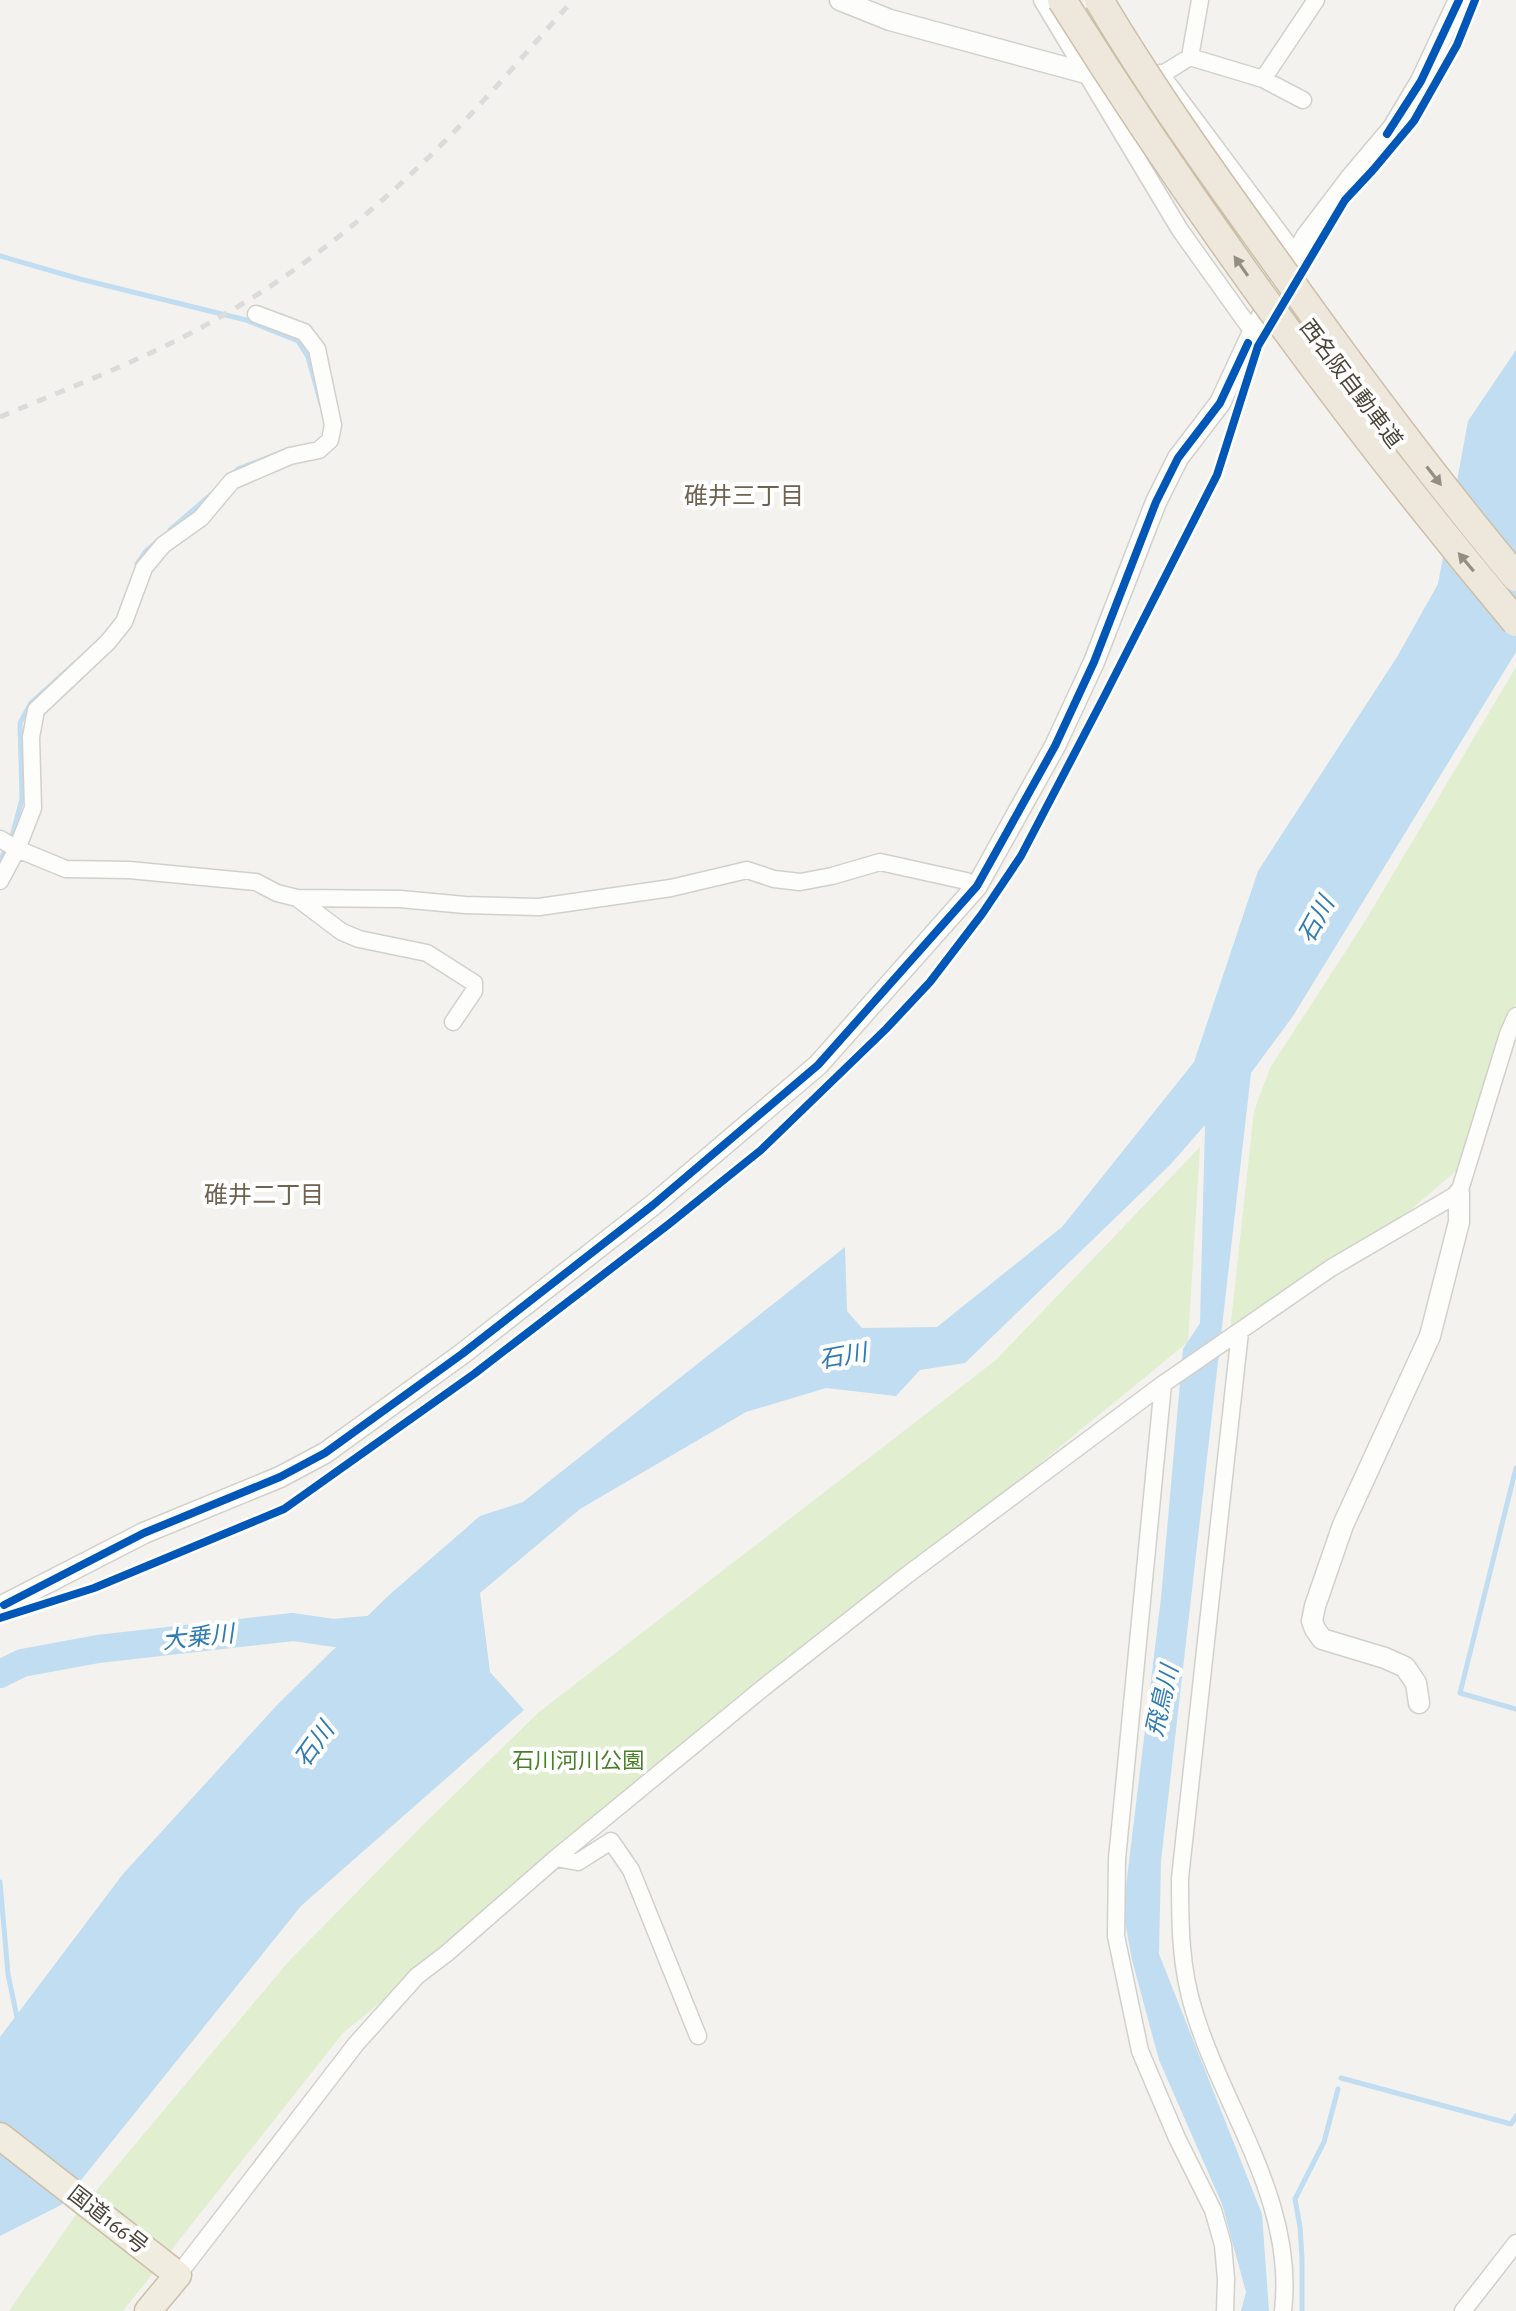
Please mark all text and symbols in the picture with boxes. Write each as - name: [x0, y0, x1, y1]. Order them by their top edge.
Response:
- one-way arrow: [1234, 255, 1249, 276]
- street label: 西名阪自動車道: [1296, 315, 1407, 452]
- one-way arrow: [1425, 466, 1441, 486]
- district label: 碓井三丁目: [684, 483, 804, 509]
- one-way arrow: [1458, 552, 1475, 572]
- water label: 石川: [1295, 891, 1341, 947]
- district label: 碓井二丁目: [204, 1182, 324, 1208]
- water label: 石川: [817, 1340, 872, 1373]
- water label: 大乗川: [161, 1620, 238, 1654]
- water label: 飛鳥川: [1141, 1660, 1183, 1739]
- water label: 石川: [291, 1716, 341, 1771]
- park label: 石川河川公園: [512, 1750, 644, 1772]
- street label: 国道166号: [64, 2182, 153, 2258]

